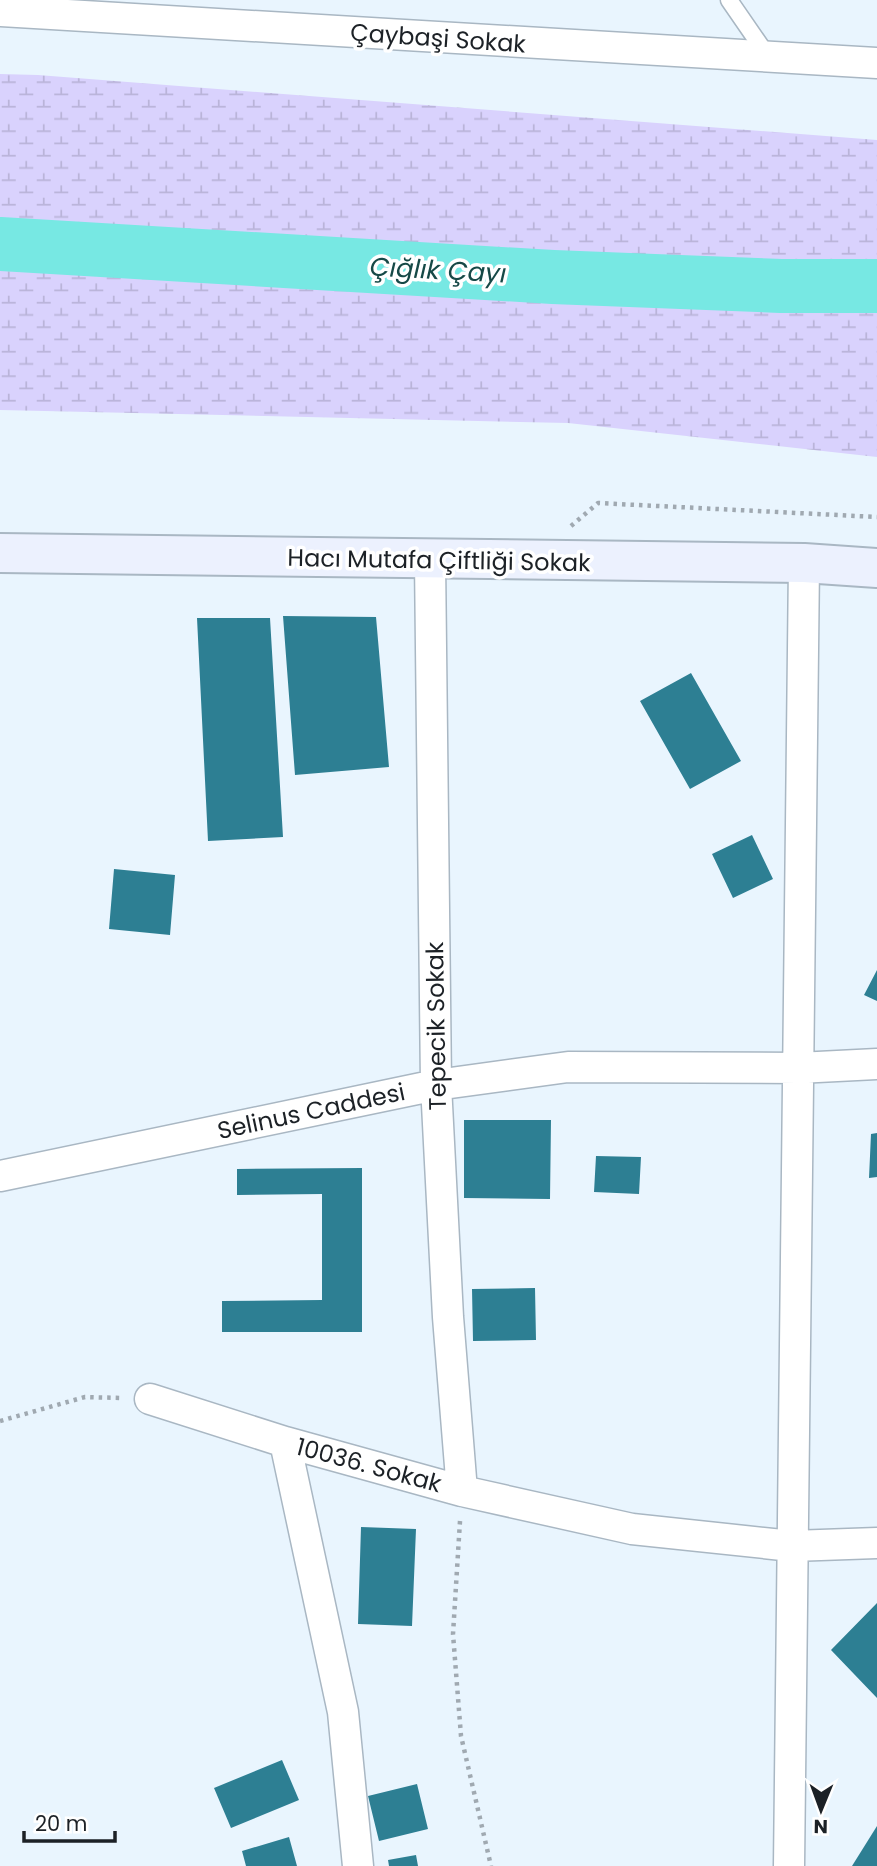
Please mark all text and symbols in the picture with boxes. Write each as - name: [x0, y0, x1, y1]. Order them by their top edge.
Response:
- street label: Çaybaşi Sokak: [349, 15, 528, 61]
- water label: Çığlık Çayı: [369, 248, 507, 292]
- street label: Hacı Mutafa Çiftliği Sokak: [287, 541, 591, 579]
- street label: Tepecik Sokak: [418, 941, 454, 1111]
- street label: Selinus Caddesi: [214, 1075, 408, 1147]
- street label: 10036. Sokak: [293, 1430, 446, 1500]
- north arrow: [786, 1775, 856, 1845]
- scale bar: [24, 1800, 116, 1844]
- text: 20 m: [35, 1809, 88, 1838]
- text: N: [813, 1813, 828, 1840]

